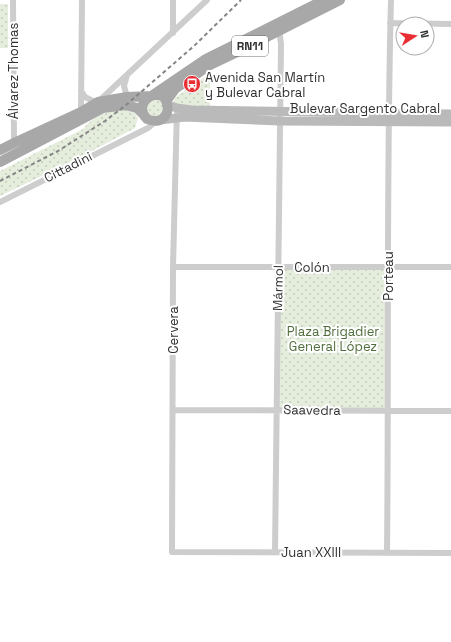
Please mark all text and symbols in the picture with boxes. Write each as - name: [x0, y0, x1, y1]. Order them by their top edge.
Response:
- north arrow: [395, 16, 435, 56]
- street label: Álvarez Thomas: [5, 23, 22, 119]
- text: N: [417, 29, 432, 39]
- road number: RN11: [232, 36, 268, 56]
- place label: Avenida San Martín y Bulevar Cabral: [205, 69, 325, 101]
- bus stop icon: Avenida San Martín y Bulevar Cabral: [182, 74, 202, 94]
- street label: Bulevar Sargento Cabral: [290, 100, 440, 117]
- street label: Cittadini: [41, 148, 95, 186]
- street label: Porteau: [380, 251, 397, 301]
- street label: Colón: [294, 259, 330, 276]
- street label: Mármol: [269, 265, 287, 311]
- street label: Cervera: [165, 306, 182, 354]
- park label: Plaza Brigadier General López: [287, 323, 379, 355]
- street label: Saavedra: [283, 401, 341, 419]
- street label: Juan XXIII: [281, 544, 341, 561]

